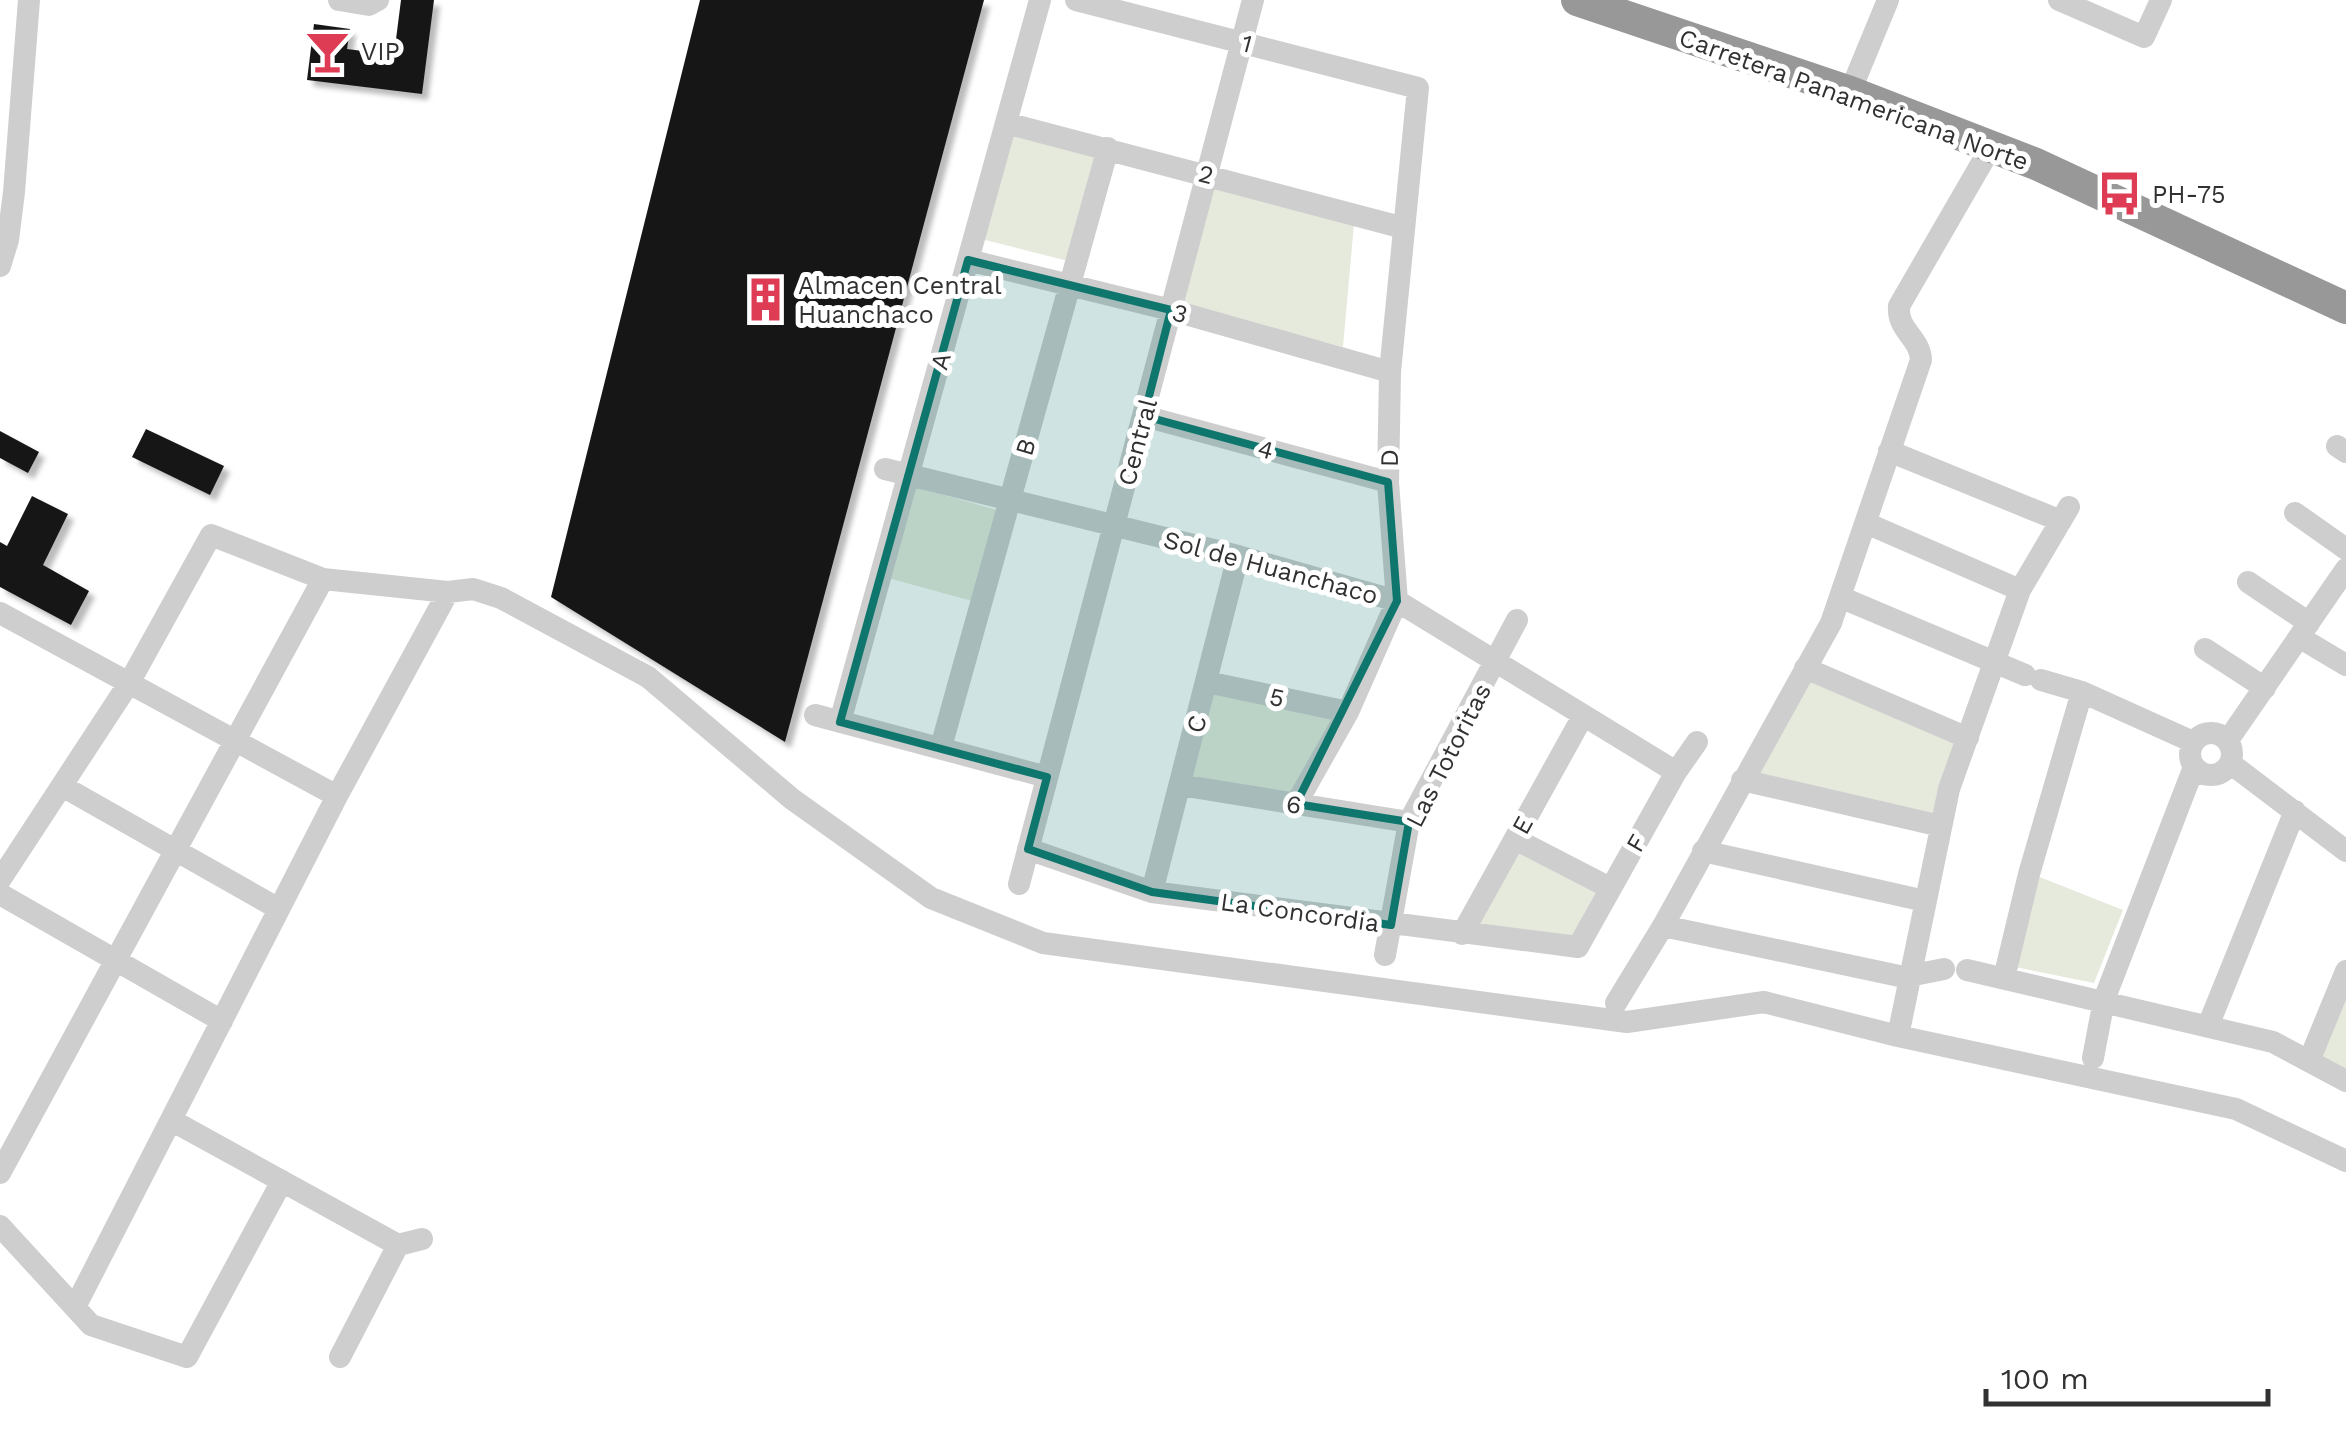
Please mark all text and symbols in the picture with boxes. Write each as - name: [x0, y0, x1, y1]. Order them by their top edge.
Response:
- street label: Carretera Panamericana Norte: [1675, 23, 2032, 176]
- bar icon: VIP: [304, 27, 352, 75]
- street label: 1: [1238, 28, 1255, 59]
- place label: VIP: [361, 37, 400, 66]
- street label: 2: [1195, 159, 1217, 190]
- bus stop icon: PH-75: [2095, 170, 2143, 218]
- place label: PH-75: [2152, 180, 2225, 209]
- place label: Almacen Central Huanchaco: [798, 271, 1002, 329]
- building icon: Almacen Central Huanchaco: [741, 275, 789, 323]
- street label: 3: [1169, 298, 1191, 329]
- street label: A: [924, 349, 957, 373]
- street label: Central: [1112, 395, 1163, 489]
- street label: 4: [1255, 433, 1277, 465]
- street label: B: [1009, 435, 1042, 459]
- street label: D: [1375, 449, 1404, 467]
- street label: Sol de Huanchaco: [1160, 525, 1381, 610]
- street label: Las Totoritas: [1400, 679, 1497, 832]
- street label: 5: [1267, 682, 1287, 713]
- street label: C: [1180, 712, 1213, 736]
- street label: 6: [1284, 789, 1304, 820]
- street label: E: [1506, 811, 1539, 839]
- street label: F: [1620, 829, 1653, 857]
- street label: La Concordia: [1219, 887, 1381, 938]
- scale bar: [1986, 1344, 2268, 1406]
- text: 100 m: [2001, 1361, 2089, 1396]

